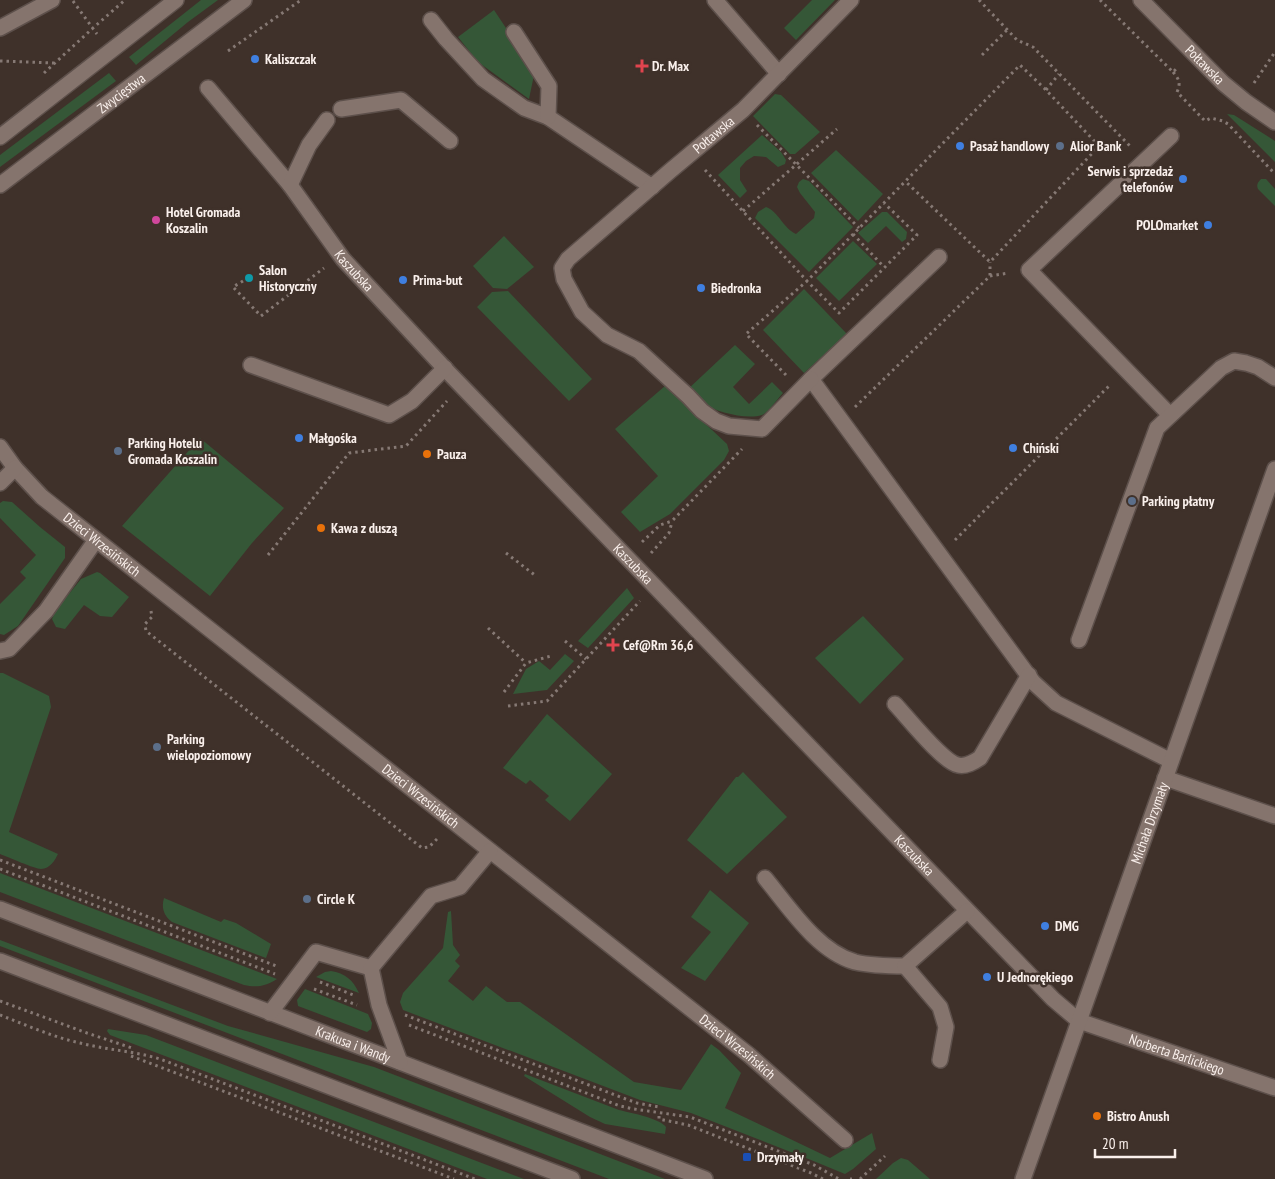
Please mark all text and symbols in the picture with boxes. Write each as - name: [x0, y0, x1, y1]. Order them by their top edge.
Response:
- street label: Połtawska: [1181, 41, 1228, 88]
- place label: Kaliszczak: [265, 50, 317, 68]
- marker: Kaliszczak: [249, 53, 261, 65]
- place label: Dr. Max: [652, 57, 690, 75]
- marker: Dr. Max: [636, 60, 648, 72]
- street label: Zwycięstwa: [93, 69, 149, 117]
- street label: Połtawska: [689, 112, 738, 157]
- place label: Pasaż handlowy: [970, 137, 1050, 155]
- place label: Alior Bank: [1069, 137, 1122, 155]
- marker: Pasaż handlowy: [954, 140, 966, 152]
- marker: Alior Bank: [1054, 140, 1066, 152]
- place label: Serwis i sprzedaż telefonów: [1088, 162, 1174, 196]
- marker: Serwis i sprzedaż telefonów: [1177, 173, 1189, 185]
- place label: Hotel Gromada Koszalin: [166, 203, 241, 237]
- marker: Hotel Gromada Koszalin: [150, 214, 162, 226]
- place label: POLOmarket: [1136, 216, 1198, 234]
- marker: POLOmarket: [1202, 219, 1214, 231]
- street label: Kaszubska: [330, 246, 377, 295]
- place label: Salon Historyczny: [259, 261, 317, 295]
- place label: Prima-but: [413, 271, 462, 289]
- marker: Salon Historyczny: [243, 272, 255, 284]
- marker: Prima-but: [397, 274, 409, 286]
- place label: Biedronka: [711, 279, 762, 297]
- marker: Biedronka: [695, 282, 707, 294]
- place label: Małgośka: [309, 429, 357, 447]
- marker: Małgośka: [293, 432, 305, 444]
- place label: Parking Hotelu Gromada Koszalin: [128, 434, 217, 468]
- place label: Chiński: [1023, 439, 1059, 457]
- marker: Chiński: [1007, 442, 1019, 454]
- marker: Parking Hotelu Gromada Koszalin: [112, 445, 124, 457]
- place label: Pauza: [437, 445, 467, 463]
- marker: Pauza: [421, 448, 433, 460]
- place label: Parking płatny: [1142, 492, 1215, 510]
- marker: Parking płatny: [1126, 495, 1138, 507]
- street label: Dzieci Wrzesińskich: [60, 508, 144, 580]
- place label: Kawa z duszą: [331, 519, 397, 537]
- marker: Kawa z duszą: [315, 522, 327, 534]
- street label: Kaszubska: [609, 540, 657, 588]
- place label: Cef@Rm 36,6: [623, 636, 694, 654]
- marker: Cef@Rm 36,6: [607, 639, 619, 651]
- place label: Parking wielopoziomowy: [166, 730, 251, 764]
- marker: Parking wielopoziomowy: [151, 741, 163, 753]
- street label: Dzieci Wrzesińskich: [379, 760, 463, 832]
- street label: Michała Drzymały: [1127, 779, 1172, 866]
- street label: Kaszubska: [891, 831, 938, 880]
- place label: Circle K: [317, 890, 356, 908]
- marker: Circle K: [301, 893, 313, 905]
- place label: DMG: [1055, 917, 1079, 935]
- marker: DMG: [1039, 920, 1051, 932]
- place label: U Jednorękiego: [997, 968, 1073, 986]
- marker: U Jednorękiego: [981, 971, 993, 983]
- street label: Dzieci Wrzesińskich: [696, 1010, 779, 1083]
- street label: Krakusa i Wandy: [313, 1022, 394, 1067]
- street label: Norberta Barlickiego: [1127, 1030, 1227, 1079]
- place label: Bistro Anush: [1107, 1107, 1169, 1125]
- marker: Bistro Anush: [1091, 1110, 1103, 1122]
- scale bar: [1095, 1126, 1175, 1158]
- text: 20 m: [1102, 1134, 1128, 1153]
- place label: Drzymały: [757, 1148, 804, 1166]
- marker: Drzymały: [741, 1151, 753, 1163]

